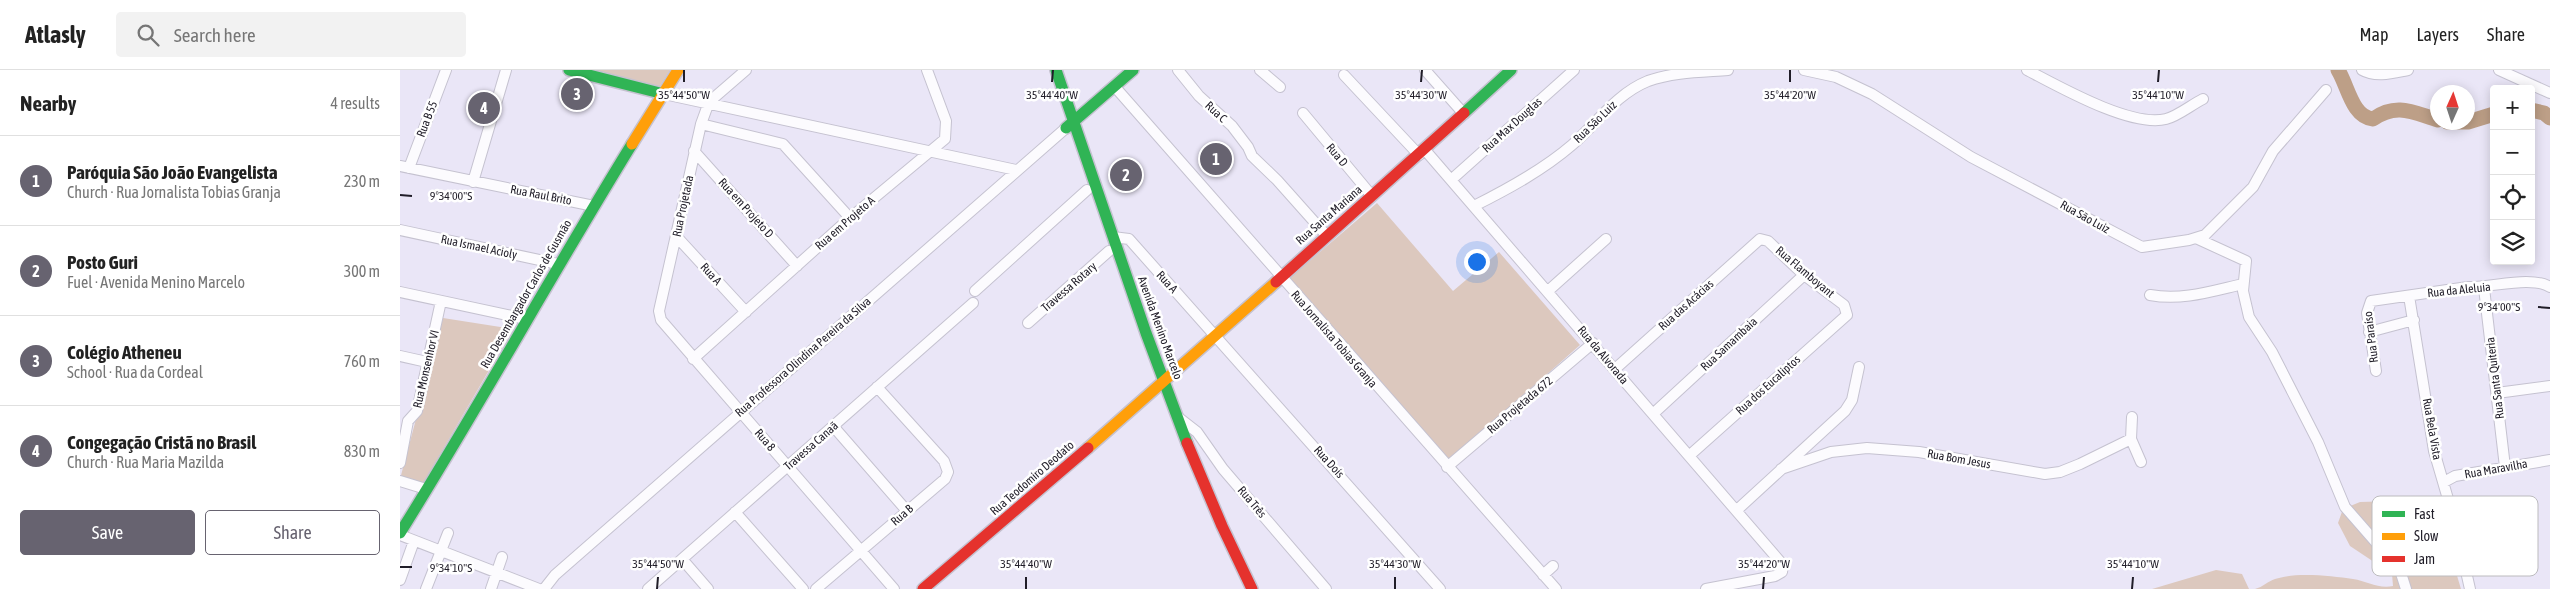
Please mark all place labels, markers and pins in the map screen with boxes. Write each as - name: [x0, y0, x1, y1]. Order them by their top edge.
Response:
- pin: 3: [561, 75, 593, 113]
- pin: 4: [468, 89, 500, 127]
- pin: 1: [1200, 140, 1232, 178]
- pin: 2: [1110, 156, 1142, 194]

